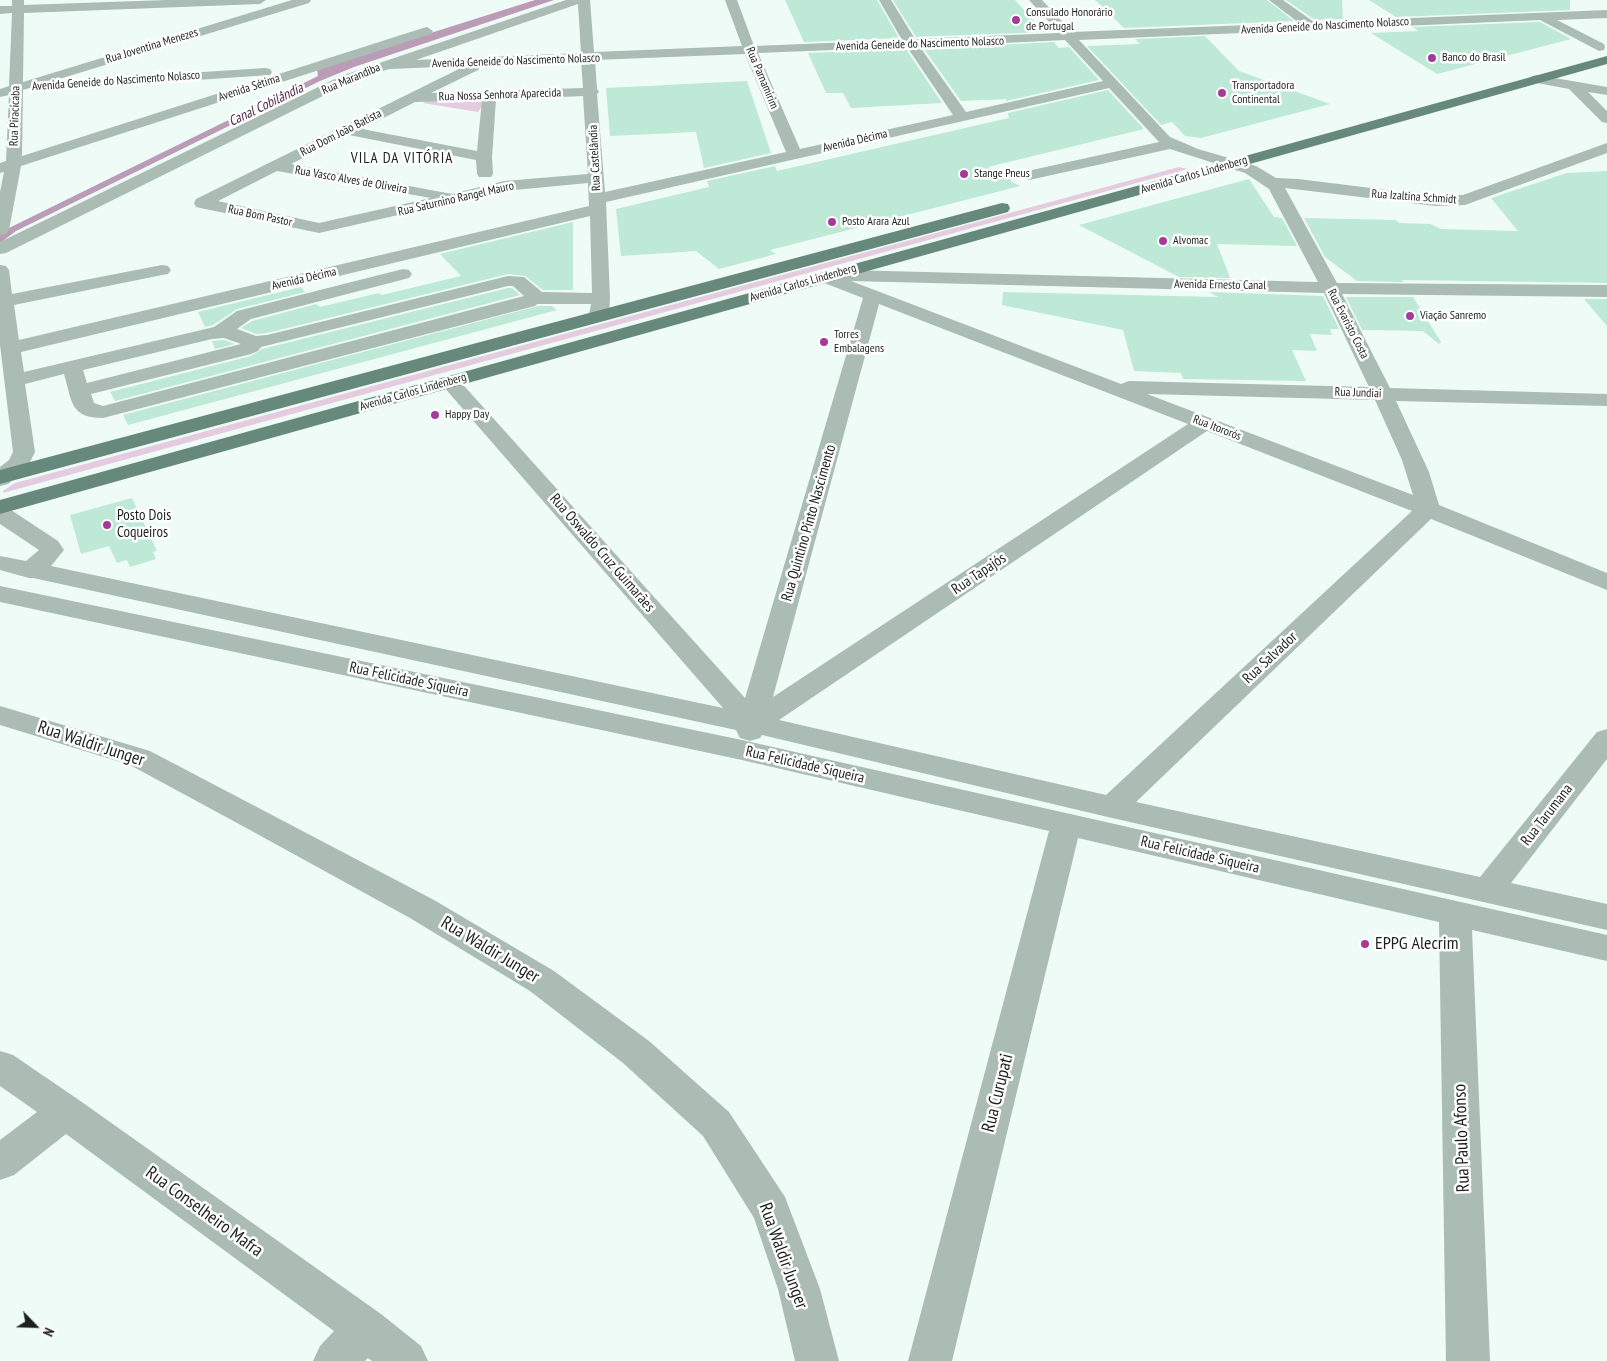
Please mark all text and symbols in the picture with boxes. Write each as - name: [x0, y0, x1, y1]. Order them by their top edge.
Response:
- place label: Consulado Honorário de Portugal: [1026, 6, 1113, 34]
- marker: Consulado Honorário de Portugal: [1010, 14, 1022, 26]
- street label: Avenida Geneide do Nascimento Nolasco: [1241, 14, 1409, 38]
- street label: Rua Joventina Menezes: [104, 25, 200, 67]
- street label: Avenida Geneide do Nascimento Nolasco: [836, 34, 1004, 54]
- street label: Rua Parnamirim: [743, 45, 781, 111]
- street label: Avenida Geneide do Nascimento Nolasco: [432, 51, 600, 71]
- place label: Banco do Brasil: [1442, 51, 1506, 65]
- marker: Banco do Brasil: [1426, 52, 1438, 64]
- street label: Rua Marandiba: [320, 60, 382, 98]
- street label: Avenida Geneide do Nascimento Nolasco: [32, 68, 200, 94]
- street label: Avenida Sétima: [216, 71, 282, 105]
- place label: Transportadora Continental: [1232, 79, 1294, 107]
- water label: Canal Cobilândia: [226, 80, 306, 130]
- street label: Rua Piracicaba: [7, 86, 23, 146]
- street label: Rua Nossa Senhora Aparecida: [438, 86, 562, 104]
- marker: Transportadora Continental: [1216, 87, 1228, 99]
- street label: Rua Dom João Batista: [298, 106, 384, 160]
- street label: Rua Castelândia: [586, 125, 604, 191]
- street label: Avenida Décima: [821, 127, 889, 155]
- district label: VILA DA VITÓRIA: [349, 150, 455, 168]
- street label: Avenida Carlos Lindenberg: [1139, 153, 1249, 197]
- street label: Rua Vasco Alves de Oliveira: [294, 163, 408, 197]
- place label: Stange Pneus: [974, 167, 1030, 181]
- marker: Stange Pneus: [958, 168, 970, 180]
- street label: Rua Saturnino Rangel Mauro: [397, 179, 515, 219]
- street label: Rua Izaltina Schmidt: [1371, 187, 1457, 207]
- street label: Rua Bom Pastor: [227, 202, 293, 230]
- place label: Posto Arara Azul: [842, 215, 909, 229]
- marker: Posto Arara Azul: [826, 216, 838, 228]
- place label: Alvomac: [1173, 234, 1208, 248]
- marker: Alvomac: [1157, 235, 1169, 247]
- street label: Avenida Carlos Lindenberg: [748, 261, 858, 305]
- street label: Avenida Décima: [270, 265, 338, 293]
- street label: Avenida Ernesto Canal: [1174, 277, 1266, 293]
- street label: Rua Evaristo Costa: [1324, 287, 1372, 361]
- place label: Viação Sanremo: [1420, 309, 1486, 323]
- marker: Viação Sanremo: [1404, 310, 1416, 322]
- place label: Torres Embalagens: [834, 328, 884, 356]
- marker: Torres Embalagens: [818, 336, 830, 348]
- street label: Avenida Carlos Lindenberg: [358, 370, 468, 414]
- street label: Rua Jundiai: [1334, 385, 1382, 401]
- place label: Happy Day: [445, 408, 489, 422]
- marker: Happy Day: [429, 409, 441, 421]
- street label: Rua Itororós: [1191, 412, 1243, 444]
- street label: Rua Quintino Pinto Nascimento: [778, 443, 840, 603]
- street label: Rua Oswaldo Cruz Guimarães: [546, 490, 658, 616]
- place label: Posto Dois Coqueiros: [117, 507, 171, 542]
- marker: Posto Dois Coqueiros: [101, 519, 113, 531]
- street label: Rua Tapajós: [948, 549, 1010, 599]
- street label: Rua Salvador: [1239, 628, 1301, 688]
- street label: Rua Felicidade Siqueira: [348, 659, 470, 701]
- street label: Rua Waldir Junger: [35, 717, 147, 771]
- street label: Rua Felicidade Siqueira: [744, 743, 866, 787]
- street label: Rua Tarumana: [1517, 781, 1577, 849]
- street label: Rua Felicidade Siqueira: [1139, 833, 1261, 877]
- street label: Rua Waldir Junger: [437, 912, 543, 988]
- place label: EPPG Alecrim: [1375, 933, 1458, 955]
- marker: EPPG Alecrim: [1359, 938, 1371, 950]
- street label: Rua Curupati: [978, 1052, 1018, 1134]
- street label: Rua Paulo Afonso: [1449, 1083, 1475, 1193]
- street label: Rua Conselheiro Mafra: [141, 1162, 267, 1262]
- street label: Rua Waldir Junger: [754, 1200, 812, 1312]
- north arrow: [10, 1301, 60, 1351]
- text: N: [39, 1325, 58, 1339]

